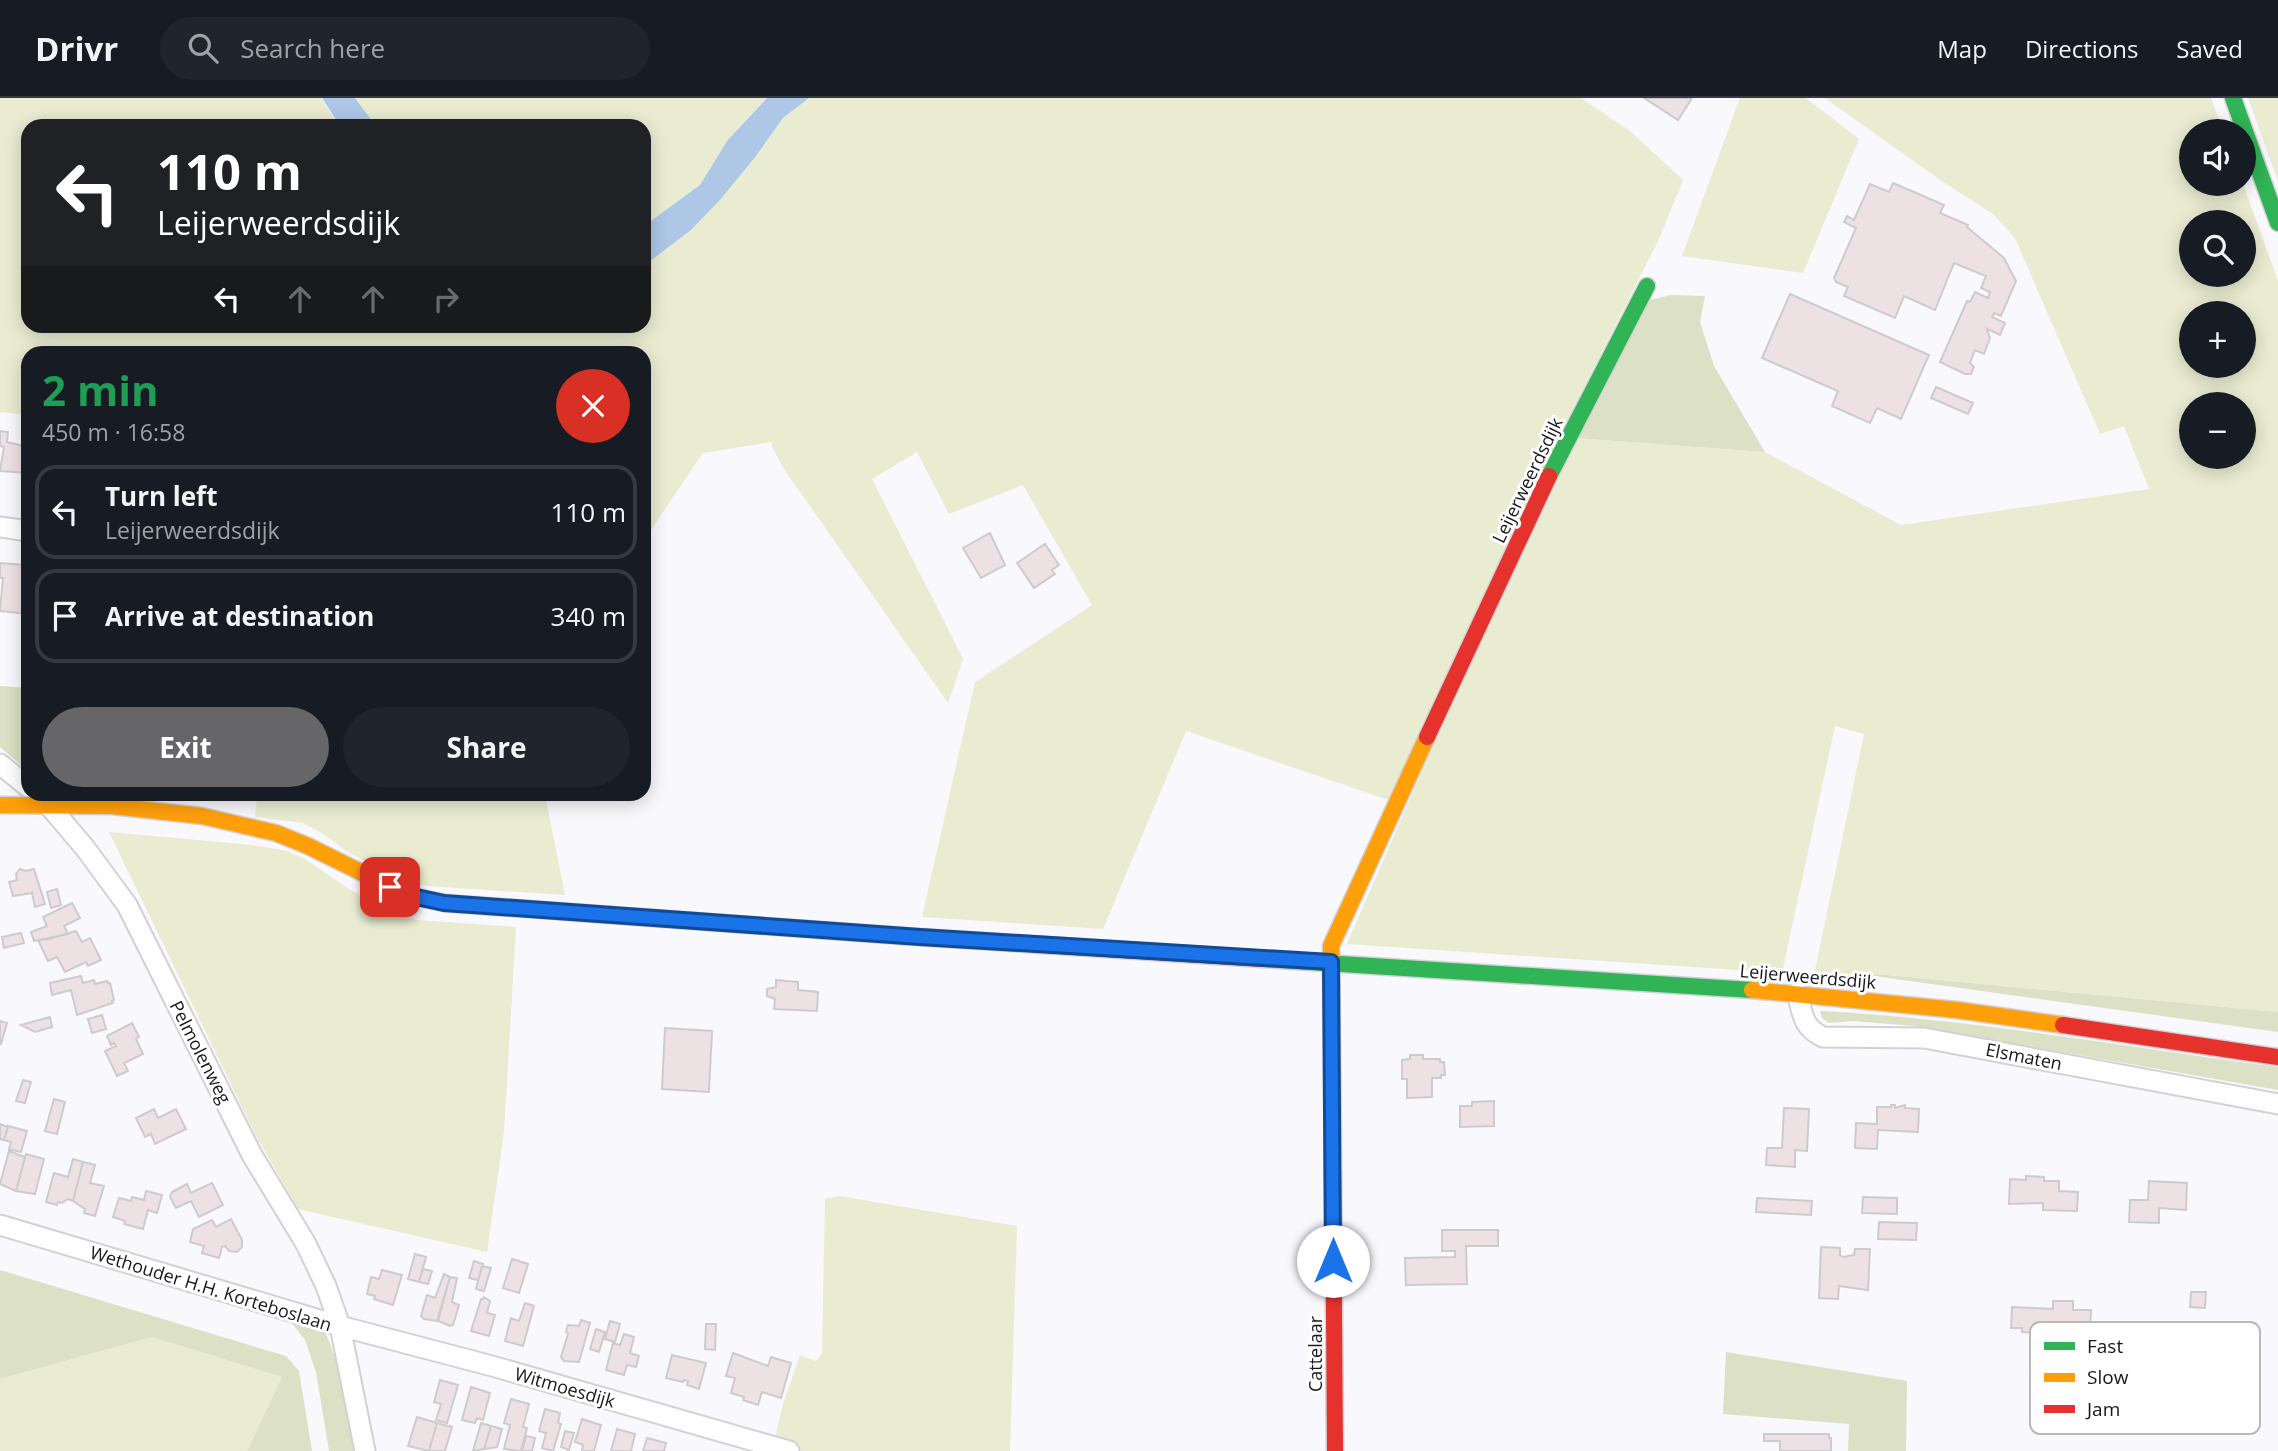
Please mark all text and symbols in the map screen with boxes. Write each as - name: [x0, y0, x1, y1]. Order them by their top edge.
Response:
- search box: [160, 17, 650, 80]
- text: Drivr: [35, 26, 118, 71]
- icon: search: [184, 29, 222, 67]
- text: Search here: [240, 30, 385, 66]
- text: Map: [1937, 32, 1987, 65]
- text: Directions: [2025, 32, 2138, 65]
- text: Saved: [2176, 32, 2243, 65]
- map controls: [2179, 119, 2256, 469]
- button: sound: [2179, 119, 2256, 196]
- text: 110 m: [157, 138, 302, 204]
- icon: left: [42, 147, 133, 238]
- text: Leijerweerdsdijk: [157, 201, 400, 244]
- button: search: [2179, 210, 2256, 287]
- icon: left: [208, 280, 246, 318]
- icon: ahead: [281, 280, 319, 318]
- icon: ahead: [354, 280, 392, 318]
- icon: right: [427, 280, 465, 318]
- button: +: [2179, 301, 2256, 378]
- text: 2 min: [42, 361, 159, 418]
- button: close: [556, 369, 630, 443]
- button: −: [2179, 392, 2256, 469]
- street label: Leijerweerdsdijk: [1486, 413, 1568, 547]
- text: 450 m · 16:58: [42, 416, 185, 448]
- text: Turn left: [105, 478, 217, 514]
- icon: left: [46, 493, 84, 531]
- text: 110 m: [551, 494, 626, 530]
- text: Leijerweerdsdijk: [105, 514, 280, 546]
- icon: arrive: [46, 597, 84, 635]
- text: Arrive at destination: [105, 598, 374, 634]
- text: 340 m: [551, 598, 626, 634]
- button: Exit: [42, 707, 329, 787]
- button: Share: [343, 707, 630, 787]
- pin: [360, 857, 420, 917]
- icon: arrive: [371, 868, 409, 906]
- street label: Leijerweerdsdijk: [1739, 958, 1878, 994]
- street label: Pelmolenweg: [165, 996, 237, 1108]
- street label: Elsmaten: [1984, 1037, 2064, 1075]
- position arrow: [1296, 1224, 1370, 1298]
- street label: Wethouder H.H. Korteboslaan: [87, 1240, 335, 1336]
- street label: Cattelaar: [1303, 1315, 1327, 1392]
- legend: [2030, 1322, 2260, 1434]
- text: Fast: [2087, 1333, 2123, 1359]
- street label: Witmoesdijk: [512, 1361, 618, 1413]
- text: Slow: [2087, 1364, 2129, 1390]
- text: Jam: [2085, 1396, 2120, 1422]

